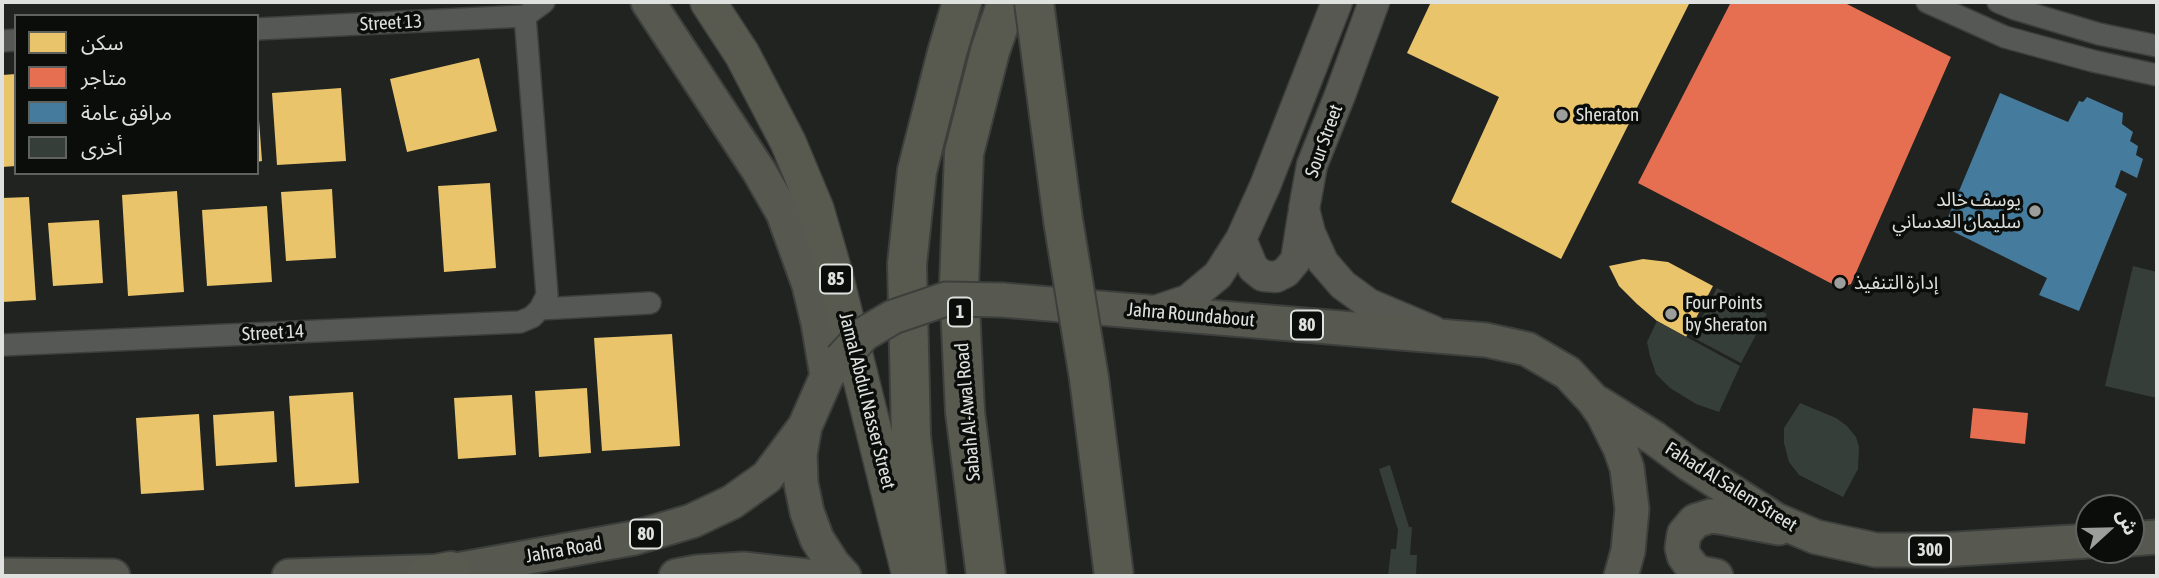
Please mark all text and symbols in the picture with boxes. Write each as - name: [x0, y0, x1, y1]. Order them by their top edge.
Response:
- street label: Street 13: [359, 10, 423, 36]
- legend: [14, 14, 259, 175]
- text: سكن: [81, 30, 123, 54]
- text: متاجر: [81, 65, 127, 89]
- text: مرافق عامة: [81, 100, 172, 124]
- street label: Sour Street: [1300, 101, 1348, 181]
- place label: Sheraton: [1576, 104, 1639, 126]
- marker: Sheraton: [1554, 107, 1570, 123]
- text: أخرى: [81, 135, 123, 159]
- place label: يوسف خالد سليمان العدساني: [1892, 189, 2021, 233]
- marker: يوسف خالد سليمان العدساني: [2027, 203, 2043, 219]
- road number: 85: [820, 264, 852, 293]
- place label: إدارة التنفيذ: [1854, 272, 1938, 294]
- marker: إدارة التنفيذ: [1832, 275, 1848, 291]
- place label: Four Points by Sheraton: [1685, 292, 1768, 336]
- road number: 1: [948, 298, 972, 326]
- street label: Jahra Roundabout: [1126, 298, 1256, 332]
- marker: Four Points by Sheraton: [1663, 306, 1679, 322]
- street label: Jamal Abdul Nasser Street: [834, 310, 900, 492]
- road number: 80: [1291, 310, 1323, 340]
- street label: Street 14: [241, 320, 305, 346]
- street label: Sabah Al-Awal Road: [951, 342, 985, 482]
- street label: Fahad Al Salem Street: [1661, 437, 1801, 537]
- north arrow: [2075, 494, 2145, 564]
- text: ش: [2113, 506, 2143, 538]
- road number: 80: [630, 520, 662, 548]
- street label: Jahra Road: [524, 532, 604, 568]
- road number: 300: [1909, 536, 1951, 564]

